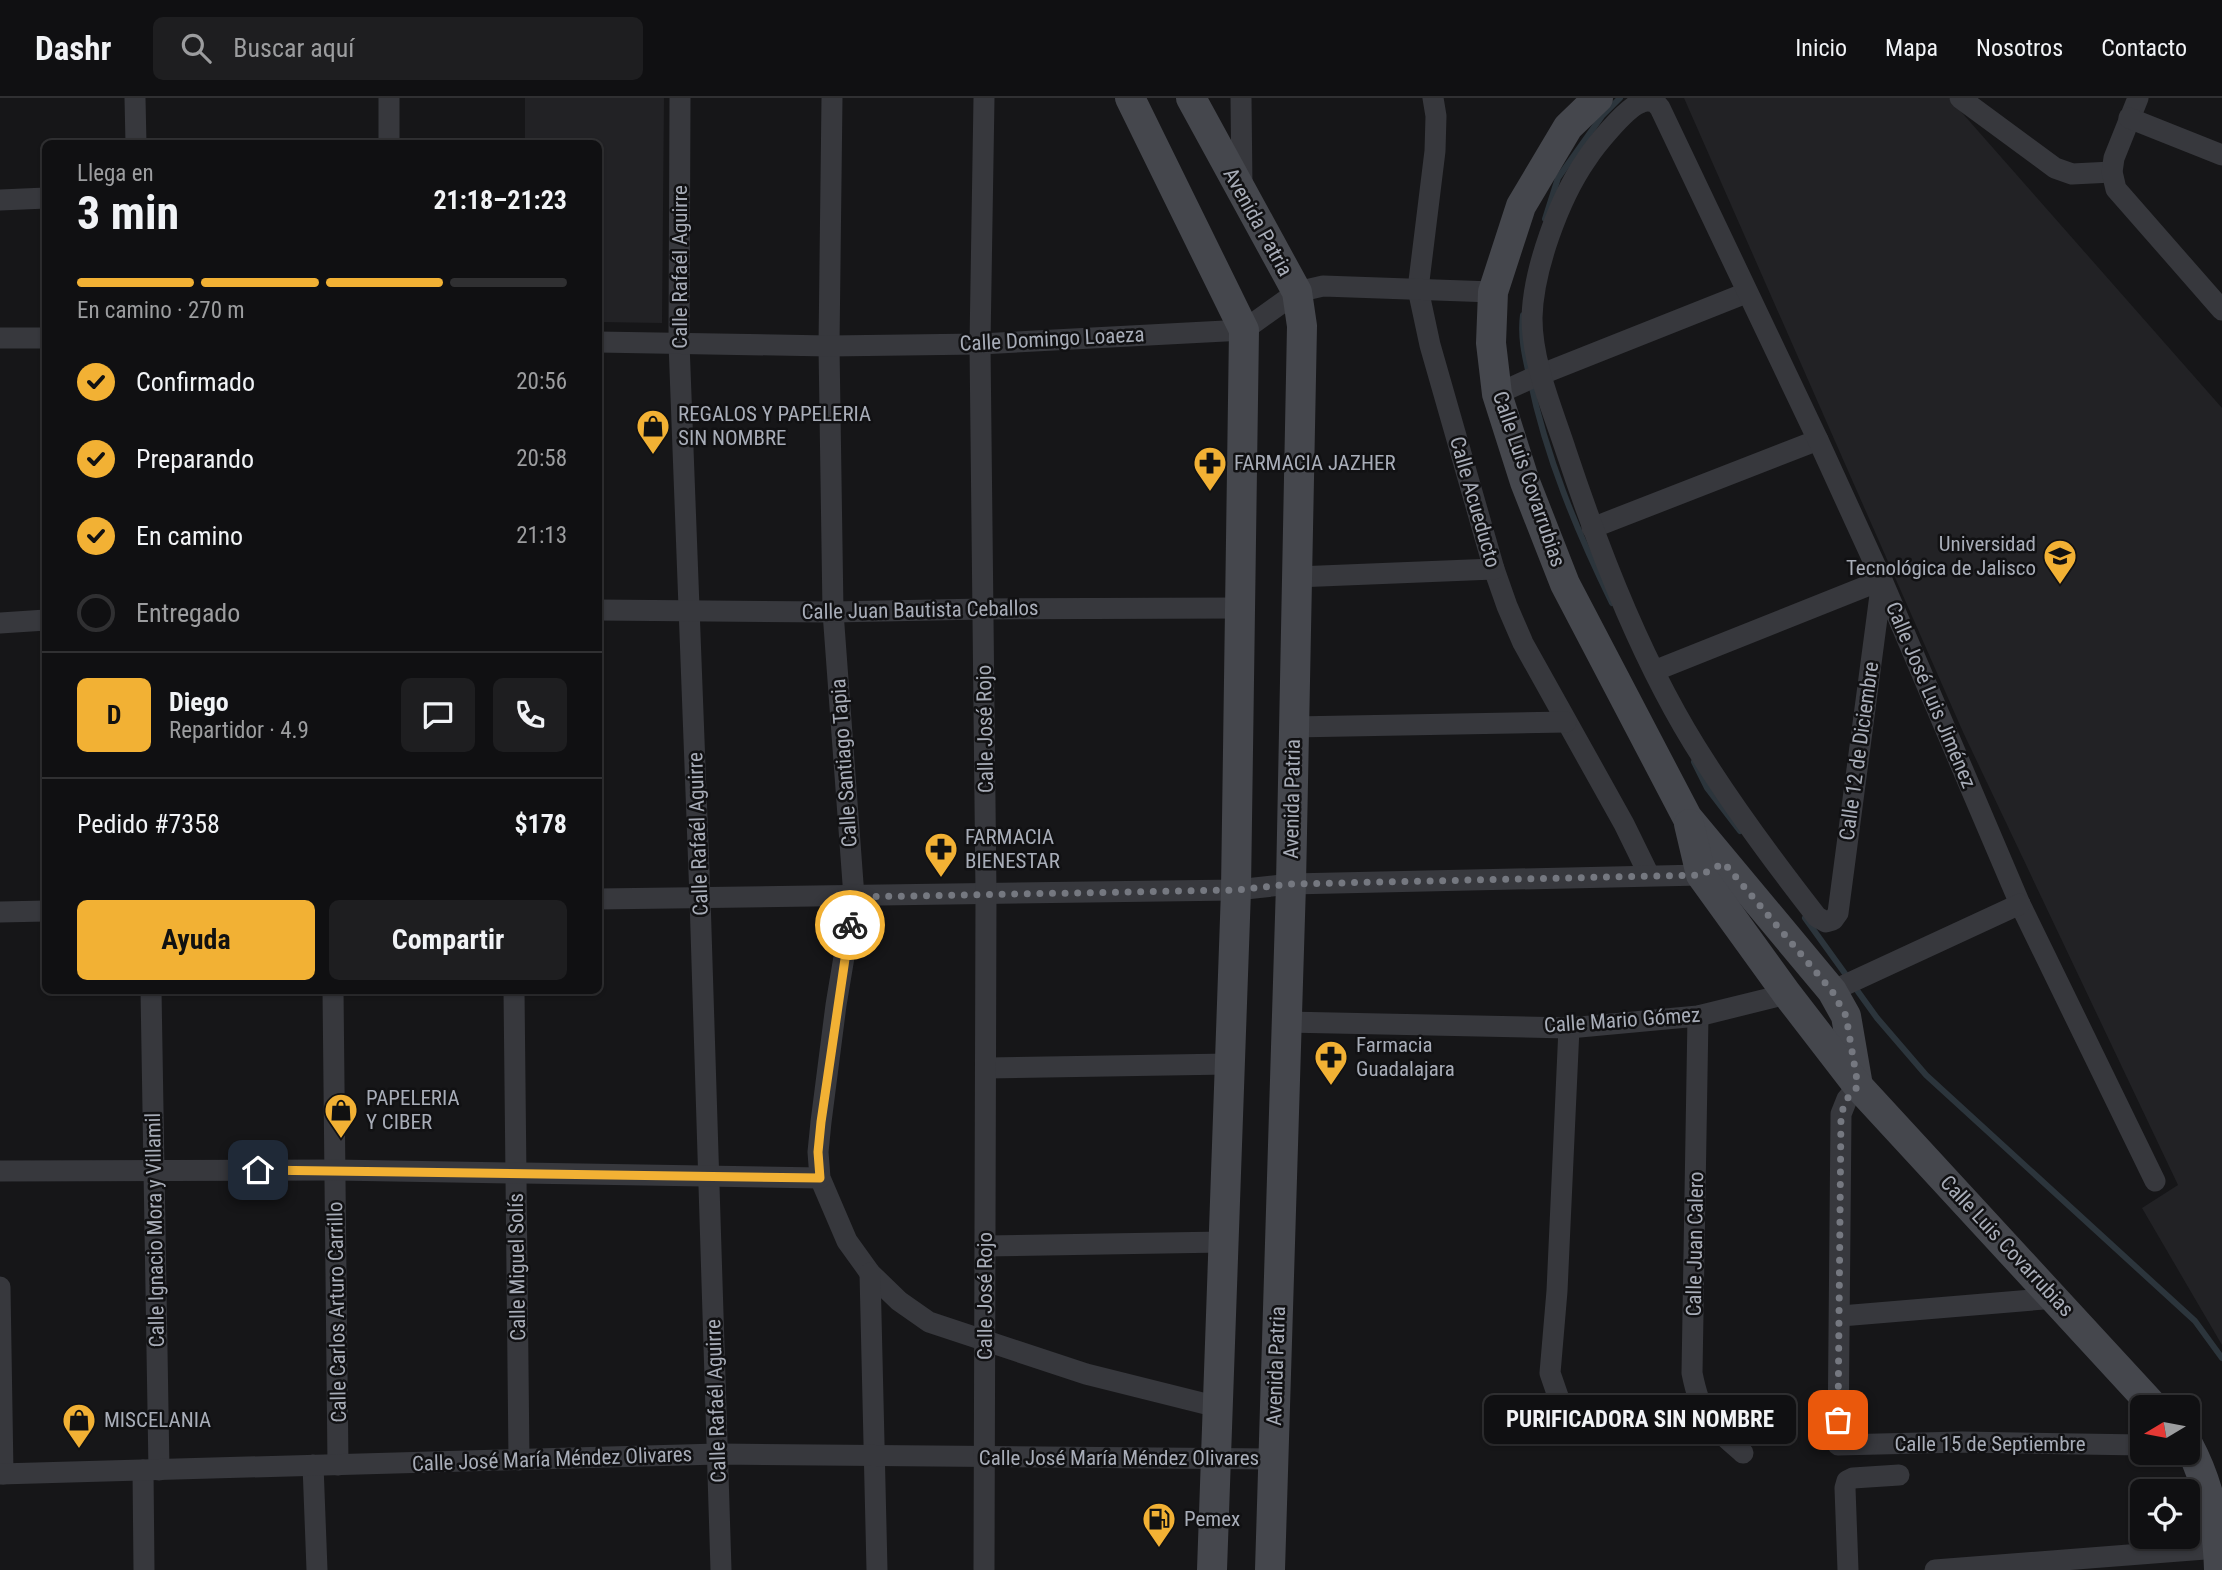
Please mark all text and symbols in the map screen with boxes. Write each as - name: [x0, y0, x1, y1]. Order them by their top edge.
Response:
- search box: [153, 17, 643, 80]
- text: Dashr: [35, 29, 111, 68]
- icon: search: [177, 29, 215, 67]
- text: Buscar aquí: [233, 33, 355, 63]
- text: Inicio: [1795, 34, 1847, 62]
- text: Mapa: [1885, 34, 1938, 62]
- text: Nosotros: [1976, 34, 2063, 62]
- text: Contacto: [2101, 34, 2187, 62]
- text: Llega en: [77, 160, 154, 187]
- street label: Avenida Patria: [1218, 164, 1298, 280]
- text: 21:18–21:23: [433, 185, 567, 215]
- street label: Calle Rafaél Aguirre: [668, 185, 692, 349]
- text: 3 min: [77, 186, 179, 240]
- text: En camino · 270 m: [77, 297, 245, 324]
- street label: Calle Domingo Loaeza: [959, 322, 1145, 356]
- icon: check: [77, 363, 115, 401]
- text: Confirmado: [136, 367, 255, 397]
- text: 20:56: [516, 368, 567, 395]
- street label: Calle Luis Covarrubias: [1488, 388, 1570, 570]
- place label: REGALOS Y PAPELERIA SIN NOMBRE: [678, 402, 871, 450]
- shop icon: REGALOS Y PAPELERIA SIN NOMBRE: [634, 407, 672, 456]
- street label: Calle Acueducto: [1445, 434, 1505, 570]
- icon: check: [77, 440, 115, 478]
- text: Preparando: [136, 444, 254, 474]
- pharmacy icon: FARMACIA JAZHER: [1191, 444, 1229, 493]
- text: 20:58: [516, 445, 567, 472]
- place label: FARMACIA JAZHER: [1234, 451, 1396, 475]
- icon: check: [77, 517, 115, 555]
- text: En camino: [136, 521, 243, 551]
- text: 21:13: [516, 522, 567, 549]
- place label: Universidad Tecnológica de Jalisco: [1846, 532, 2036, 580]
- school or university icon: Universidad Tecnológica de Jalisco: [2041, 537, 2079, 586]
- street label: Calle Juan Bautista Ceballos: [801, 596, 1039, 624]
- text: Entregado: [136, 598, 240, 628]
- street label: Calle José Luis Jiménez: [1881, 598, 1981, 792]
- street label: Calle 12 de Diciembre: [1835, 660, 1883, 842]
- street label: Calle José Rojo: [972, 665, 998, 793]
- button: chat: [401, 678, 475, 752]
- button: phone: [493, 678, 567, 752]
- street label: Calle Santiago Tapia: [826, 678, 862, 848]
- text: Diego: [169, 687, 229, 717]
- text: D: [107, 700, 121, 730]
- text: Repartidor · 4.9: [169, 717, 309, 744]
- street label: Avenida Patria: [1279, 739, 1305, 859]
- street label: Calle Rafaél Aguirre: [683, 752, 713, 916]
- text: Pedido #7358: [77, 809, 220, 839]
- text: $178: [514, 809, 567, 839]
- place label: FARMACIA BIENESTAR: [965, 825, 1060, 873]
- pharmacy icon: FARMACIA BIENESTAR: [922, 830, 960, 879]
- courier: [815, 890, 885, 960]
- button: Ayuda: [77, 900, 315, 980]
- button: Compartir: [329, 900, 567, 980]
- icon: bike: [831, 906, 869, 944]
- street label: Calle Mario Gómez: [1543, 1003, 1701, 1037]
- place label: Farmacia Guadalajara: [1356, 1033, 1455, 1081]
- pharmacy icon: Farmacia Guadalajara: [1312, 1038, 1350, 1087]
- place label: PAPELERIA Y CIBER: [366, 1086, 460, 1134]
- shop icon: PAPELERIA Y CIBER: [322, 1091, 360, 1140]
- street label: Calle Ignacio Mora y Villamil: [141, 1113, 169, 1347]
- pin: [228, 1140, 288, 1200]
- icon: home: [239, 1151, 277, 1189]
- street label: Calle Luis Covarrubias: [1935, 1170, 2079, 1322]
- street label: Calle Juan Calero: [1682, 1171, 1708, 1317]
- street label: Calle Miguel Solís: [504, 1193, 530, 1341]
- street label: Calle Carlos Arturo Carrillo: [323, 1201, 351, 1423]
- street label: Calle José Rojo: [973, 1232, 997, 1360]
- street label: Avenida Patria: [1262, 1306, 1290, 1426]
- street label: Calle Rafaél Aguirre: [701, 1319, 731, 1483]
- pin: [1808, 1390, 1868, 1450]
- north arrow: [2130, 1395, 2200, 1465]
- map controls: [2130, 1395, 2200, 1549]
- callout: PURIFICADORA SIN NOMBRE: [1484, 1396, 1796, 1444]
- shop icon: MISCELANIA: [60, 1401, 98, 1450]
- icon: bag: [1819, 1401, 1857, 1439]
- text: PURIFICADORA SIN NOMBRE: [1506, 1406, 1774, 1433]
- place label: MISCELANIA: [104, 1408, 211, 1432]
- street label: Calle 15 de Septiembre: [1894, 1432, 2086, 1456]
- street label: Calle José María Méndez Olivares: [412, 1442, 692, 1476]
- street label: Calle José María Méndez Olivares: [979, 1446, 1259, 1470]
- button: locate: [2130, 1479, 2200, 1549]
- fuel station icon: Pemex: [1140, 1500, 1178, 1549]
- place label: Pemex: [1184, 1507, 1240, 1531]

